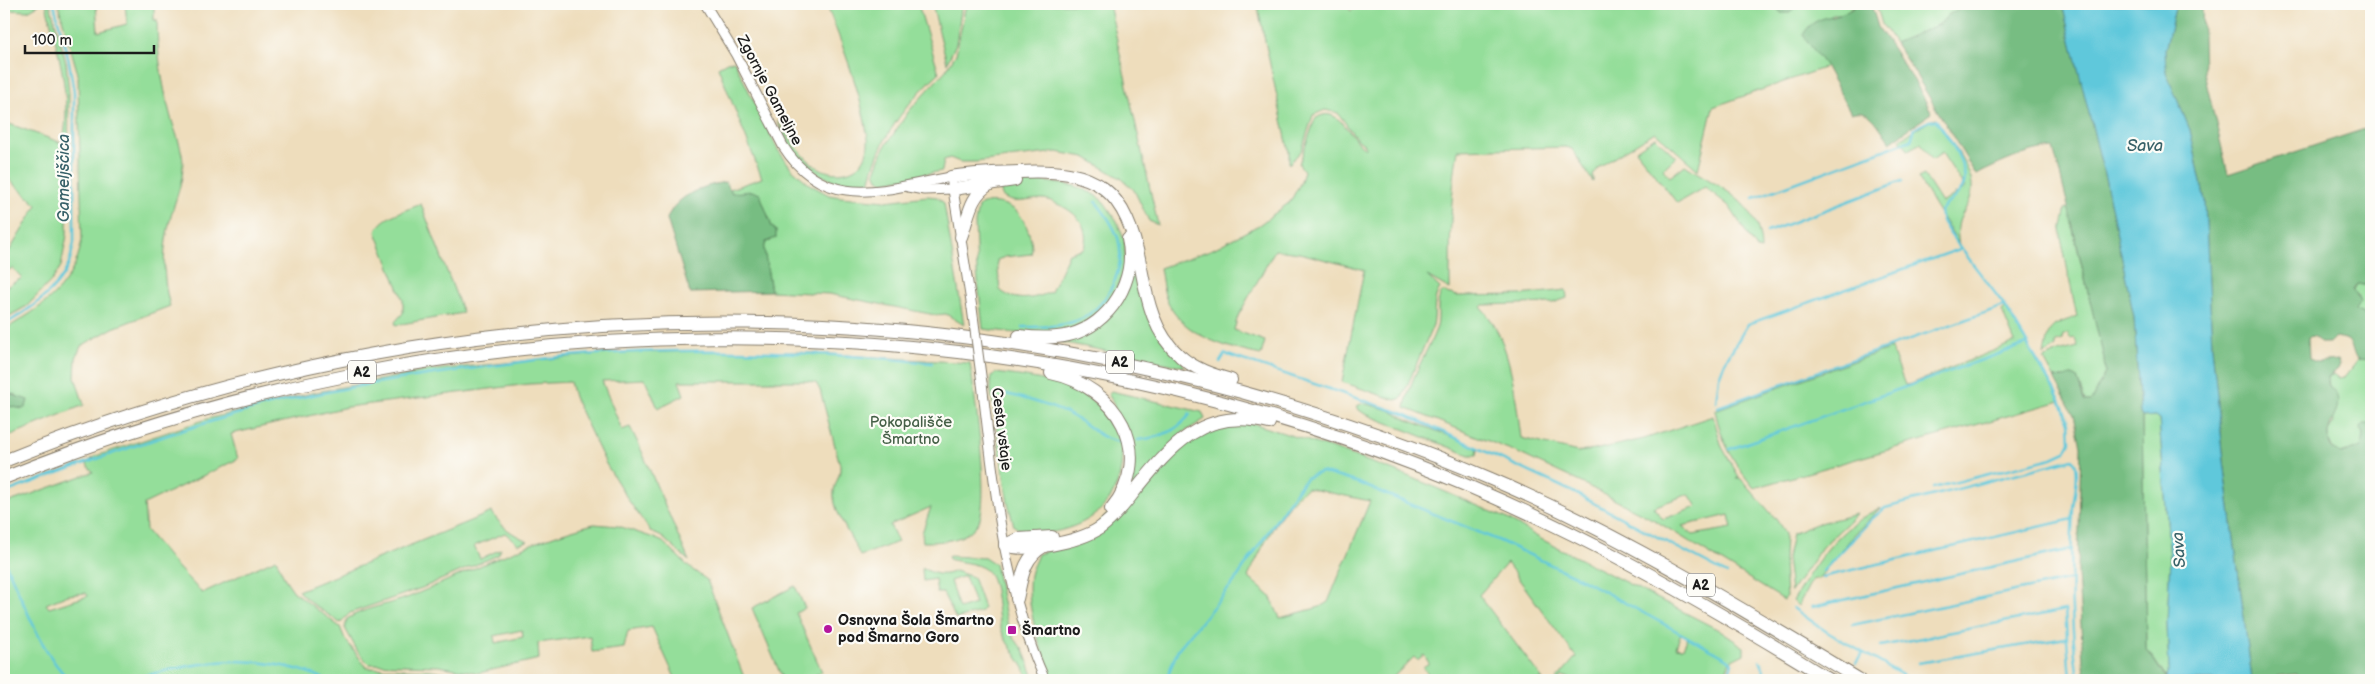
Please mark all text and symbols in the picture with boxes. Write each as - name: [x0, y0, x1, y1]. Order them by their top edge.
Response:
- scale bar: [25, 22, 154, 54]
- text: 100 m: [32, 31, 72, 50]
- street label: Zgornje Gameljne: [732, 31, 807, 149]
- water label: Gameljščica: [55, 134, 74, 222]
- water label: Sava: [2127, 137, 2163, 156]
- road number: A2: [1106, 351, 1134, 374]
- road number: A2: [348, 361, 376, 384]
- street label: Cesta vstaje: [987, 387, 1016, 472]
- park label: Pokopališče Šmartno: [870, 413, 952, 449]
- water label: Sava: [2169, 531, 2190, 569]
- road number: A2: [1687, 574, 1715, 596]
- place label: Osnovna Šola Šmartno pod Šmarno Goro: [838, 610, 994, 647]
- place label: Šmartno: [1022, 620, 1081, 640]
- marker: Osnovna Šola Šmartno pod Šmarno Goro: [822, 623, 834, 635]
- marker: Šmartno: [1006, 624, 1018, 636]

